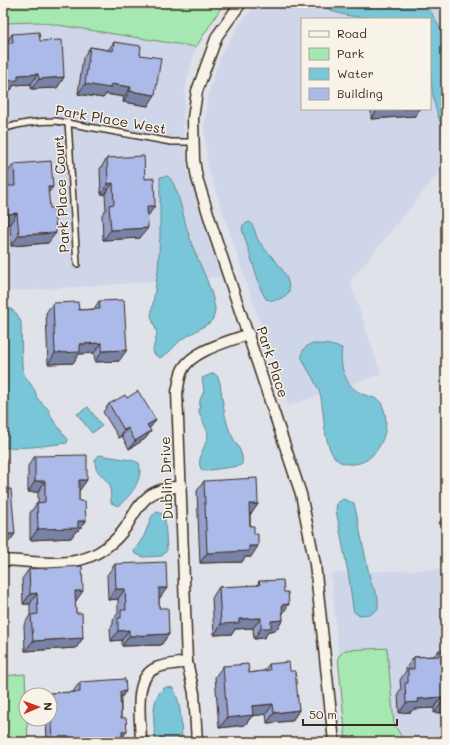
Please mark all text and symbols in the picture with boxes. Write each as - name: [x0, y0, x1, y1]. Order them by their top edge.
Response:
- legend: [301, 18, 431, 110]
- text: Road: [337, 25, 367, 41]
- text: Park: [337, 45, 364, 61]
- text: Water: [337, 65, 374, 81]
- text: Building: [337, 85, 383, 101]
- street label: Park Place West: [54, 100, 168, 138]
- street label: Park Place Court: [48, 135, 74, 253]
- street label: Park Place: [253, 324, 293, 400]
- street label: Dublin Drive: [155, 436, 177, 520]
- north arrow: [18, 687, 58, 727]
- scale bar: [303, 701, 397, 727]
- text: N: [41, 702, 56, 711]
- text: 50 m: [309, 706, 337, 722]

